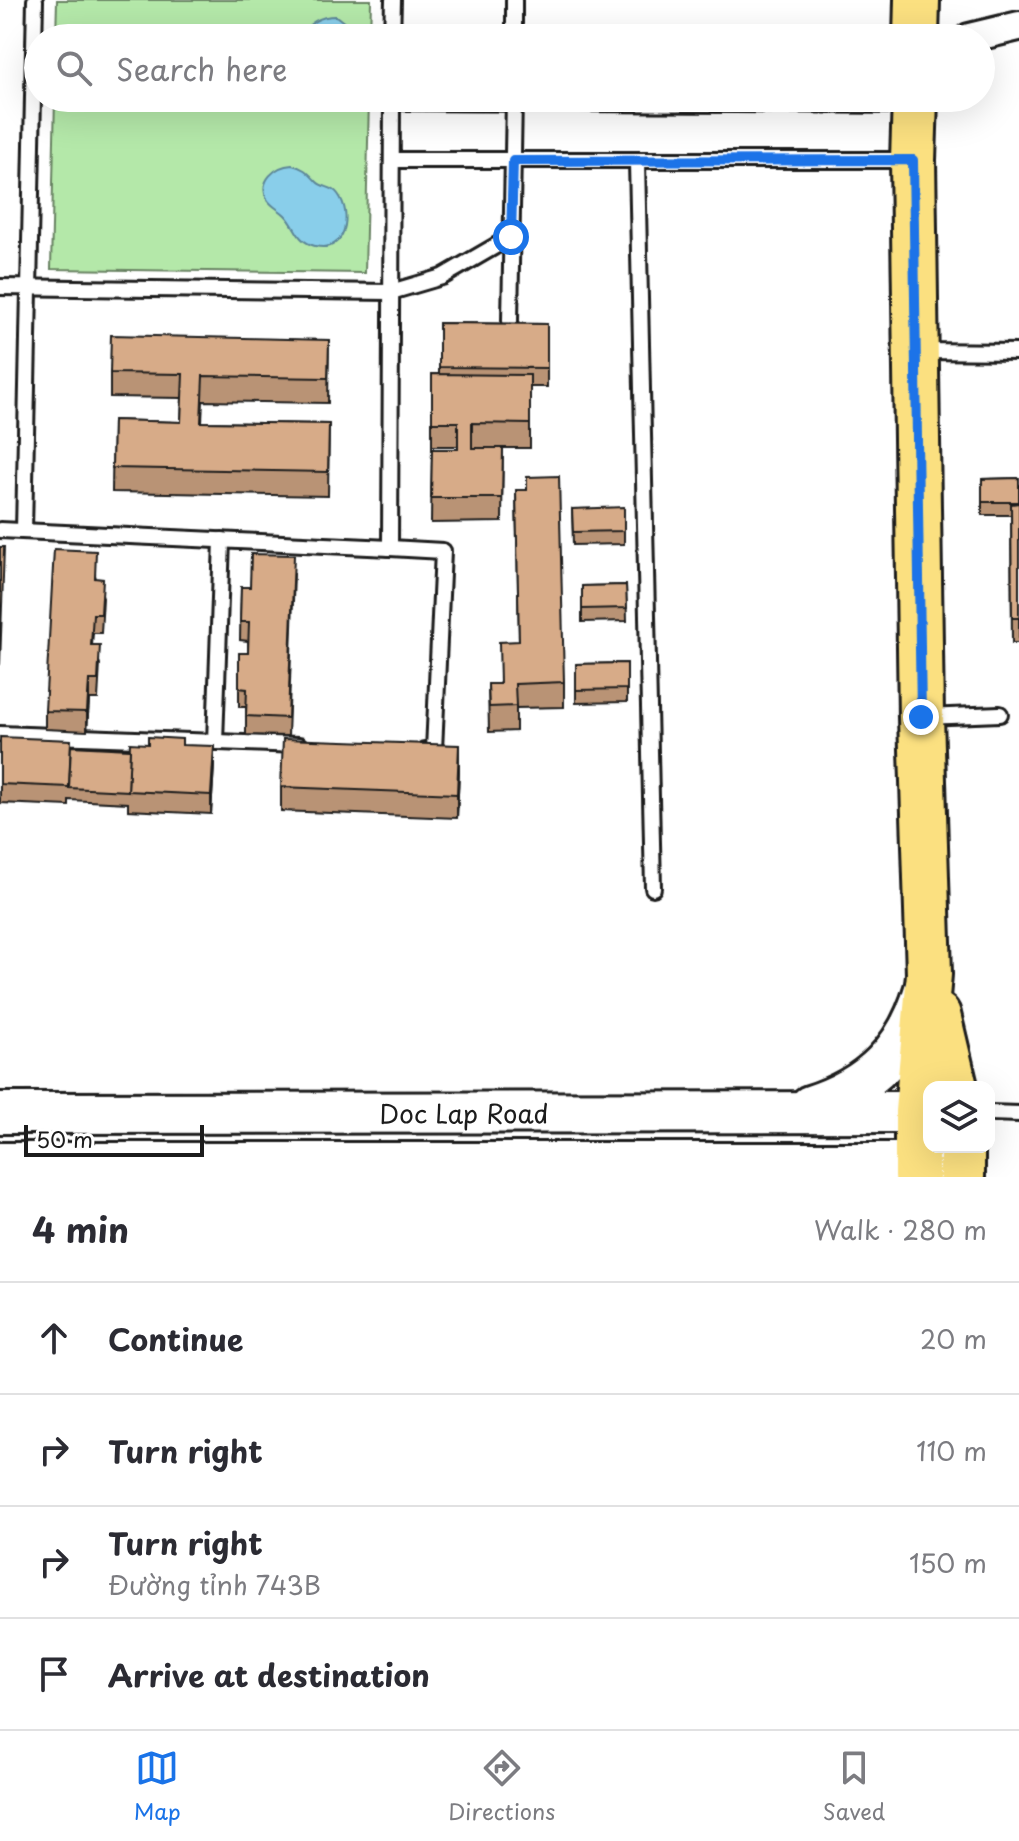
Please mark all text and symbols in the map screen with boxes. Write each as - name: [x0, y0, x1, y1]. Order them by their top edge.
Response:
- search box: [24, 24, 995, 112]
- icon: search: [52, 46, 96, 90]
- text: Search here: [116, 46, 288, 91]
- route start: [493, 219, 529, 255]
- route end: [903, 699, 939, 735]
- map controls: [923, 1081, 995, 1153]
- button: layers: [923, 1081, 995, 1153]
- street label: Doc Lap Road: [379, 1093, 549, 1132]
- scale bar: [24, 1121, 204, 1157]
- text: 50 m: [36, 1122, 93, 1155]
- text: 4 min: [32, 1203, 129, 1255]
- text: Walk · 280 m: [814, 1210, 987, 1249]
- icon: ahead: [32, 1316, 76, 1360]
- text: Continue: [108, 1316, 243, 1361]
- text: 20 m: [920, 1319, 987, 1358]
- icon: right: [32, 1428, 76, 1472]
- text: Turn right: [108, 1428, 263, 1473]
- text: 110 m: [916, 1431, 987, 1470]
- text: Turn right: [108, 1520, 263, 1565]
- icon: right: [32, 1540, 76, 1584]
- text: 150 m: [909, 1543, 987, 1582]
- text: Đường tỉnh 743B: [108, 1565, 321, 1604]
- icon: arrive: [32, 1652, 76, 1696]
- text: Arrive at destination: [108, 1652, 430, 1697]
- tab: Map: [134, 1746, 181, 1827]
- tab: Directions: [448, 1746, 555, 1827]
- tab: Saved: [823, 1746, 885, 1827]

